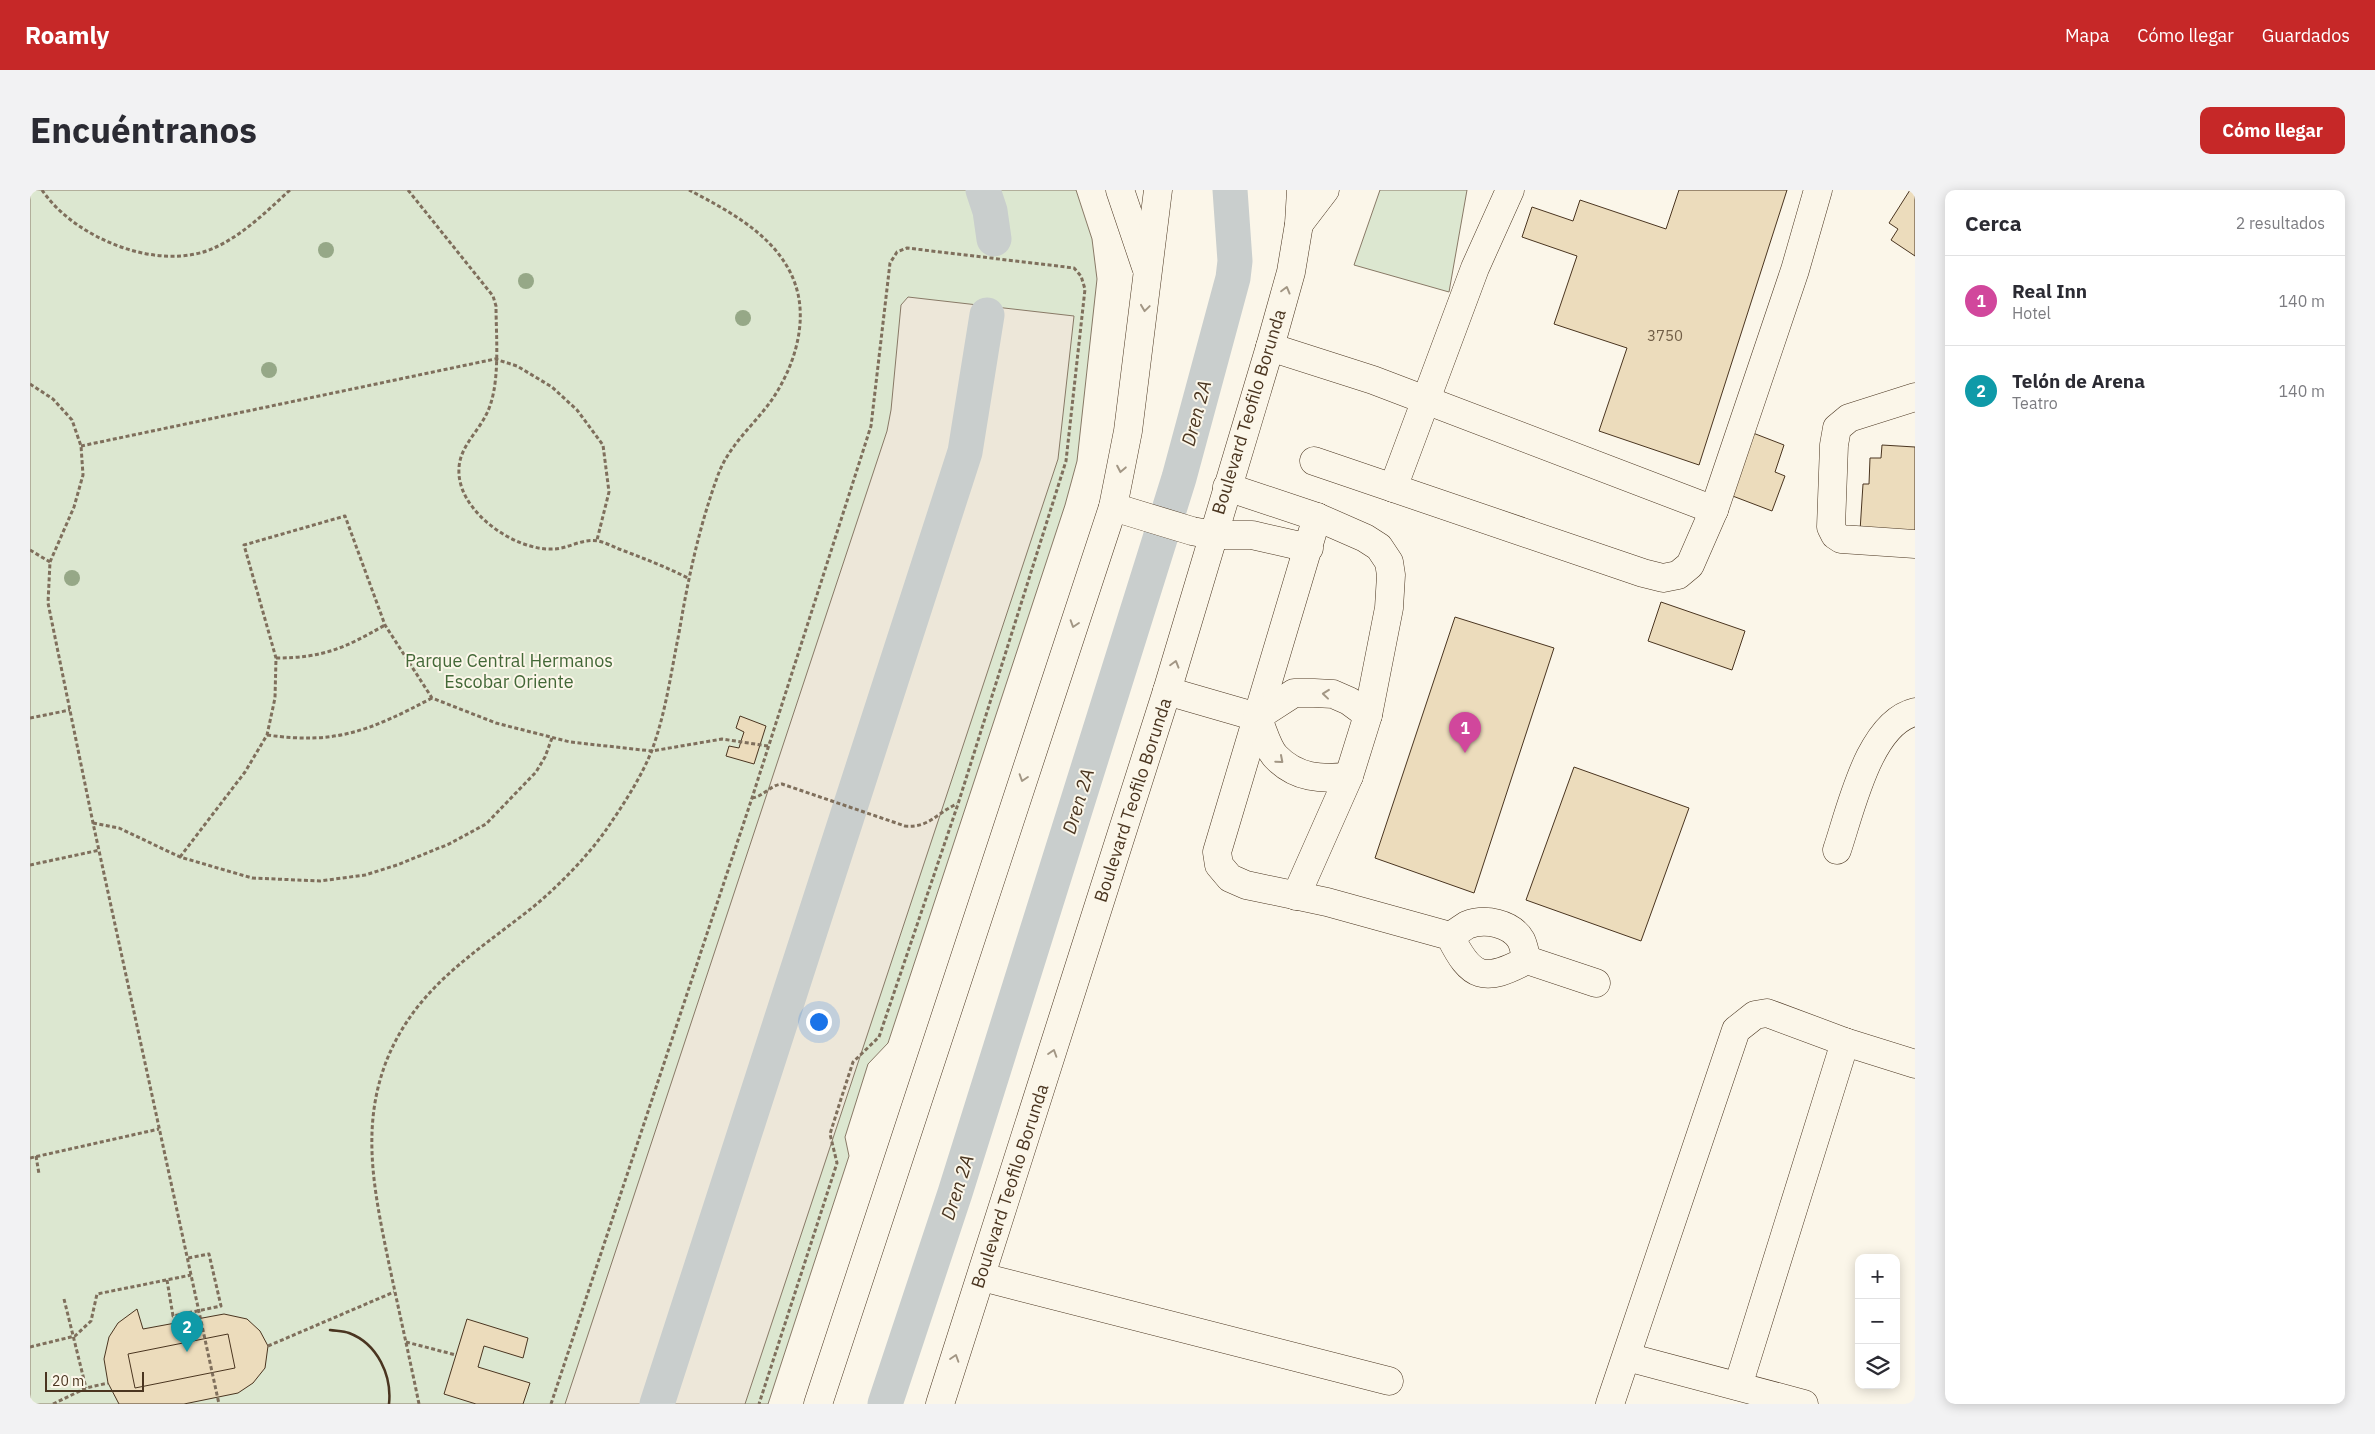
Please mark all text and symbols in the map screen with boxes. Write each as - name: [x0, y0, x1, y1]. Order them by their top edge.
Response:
- text: Roamly: [25, 19, 109, 51]
- text: Mapa: [2065, 24, 2109, 47]
- text: Cómo llegar: [2137, 24, 2234, 47]
- text: Guardados: [2262, 24, 2350, 47]
- text: Encuéntranos: [30, 107, 257, 153]
- button: Cómo llegar: [2200, 107, 2345, 154]
- text: Cerca: [1965, 209, 2022, 237]
- text: 2 resultados: [2236, 213, 2325, 233]
- text: Real Inn: [2012, 279, 2087, 303]
- one-way arrow: [1280, 287, 1290, 295]
- text: 1: [1976, 291, 1986, 311]
- text: 140 m: [2278, 291, 2325, 311]
- text: Hotel: [2012, 303, 2051, 323]
- one-way arrow: [1140, 304, 1151, 312]
- street label: Boulevard Teofilo Borunda: [1206, 306, 1291, 517]
- house number: 3750: [1647, 326, 1683, 345]
- text: Telón de Arena: [2012, 369, 2145, 393]
- water label: Dren 2A: [1176, 377, 1216, 449]
- text: 2: [1976, 381, 1986, 401]
- text: 140 m: [2278, 381, 2325, 401]
- text: Teatro: [2012, 393, 2058, 413]
- one-way arrow: [1116, 464, 1126, 473]
- one-way arrow: [1070, 619, 1080, 628]
- park label: Parque Central Hermanos Escobar Oriente: [405, 649, 613, 693]
- one-way arrow: [1169, 661, 1179, 669]
- one-way arrow: [1321, 689, 1329, 700]
- street label: Boulevard Teofilo Borunda: [1089, 694, 1177, 905]
- pin: 1: [1449, 712, 1481, 753]
- one-way arrow: [1275, 754, 1284, 763]
- water label: Dren 2A: [1057, 765, 1099, 837]
- one-way arrow: [1019, 774, 1029, 782]
- your location: [806, 1009, 832, 1035]
- one-way arrow: [1047, 1049, 1057, 1058]
- street label: Boulevard Teofilo Borunda: [966, 1080, 1054, 1291]
- water label: Dren 2A: [935, 1151, 979, 1223]
- map controls: [1855, 1254, 1900, 1389]
- button: +: [1855, 1254, 1900, 1299]
- button: −: [1855, 1299, 1900, 1344]
- pin: 2: [171, 1311, 203, 1352]
- button: layers: [1855, 1344, 1900, 1389]
- one-way arrow: [950, 1354, 960, 1362]
- scale bar: [45, 1369, 144, 1392]
- text: 20 m: [52, 1372, 84, 1390]

